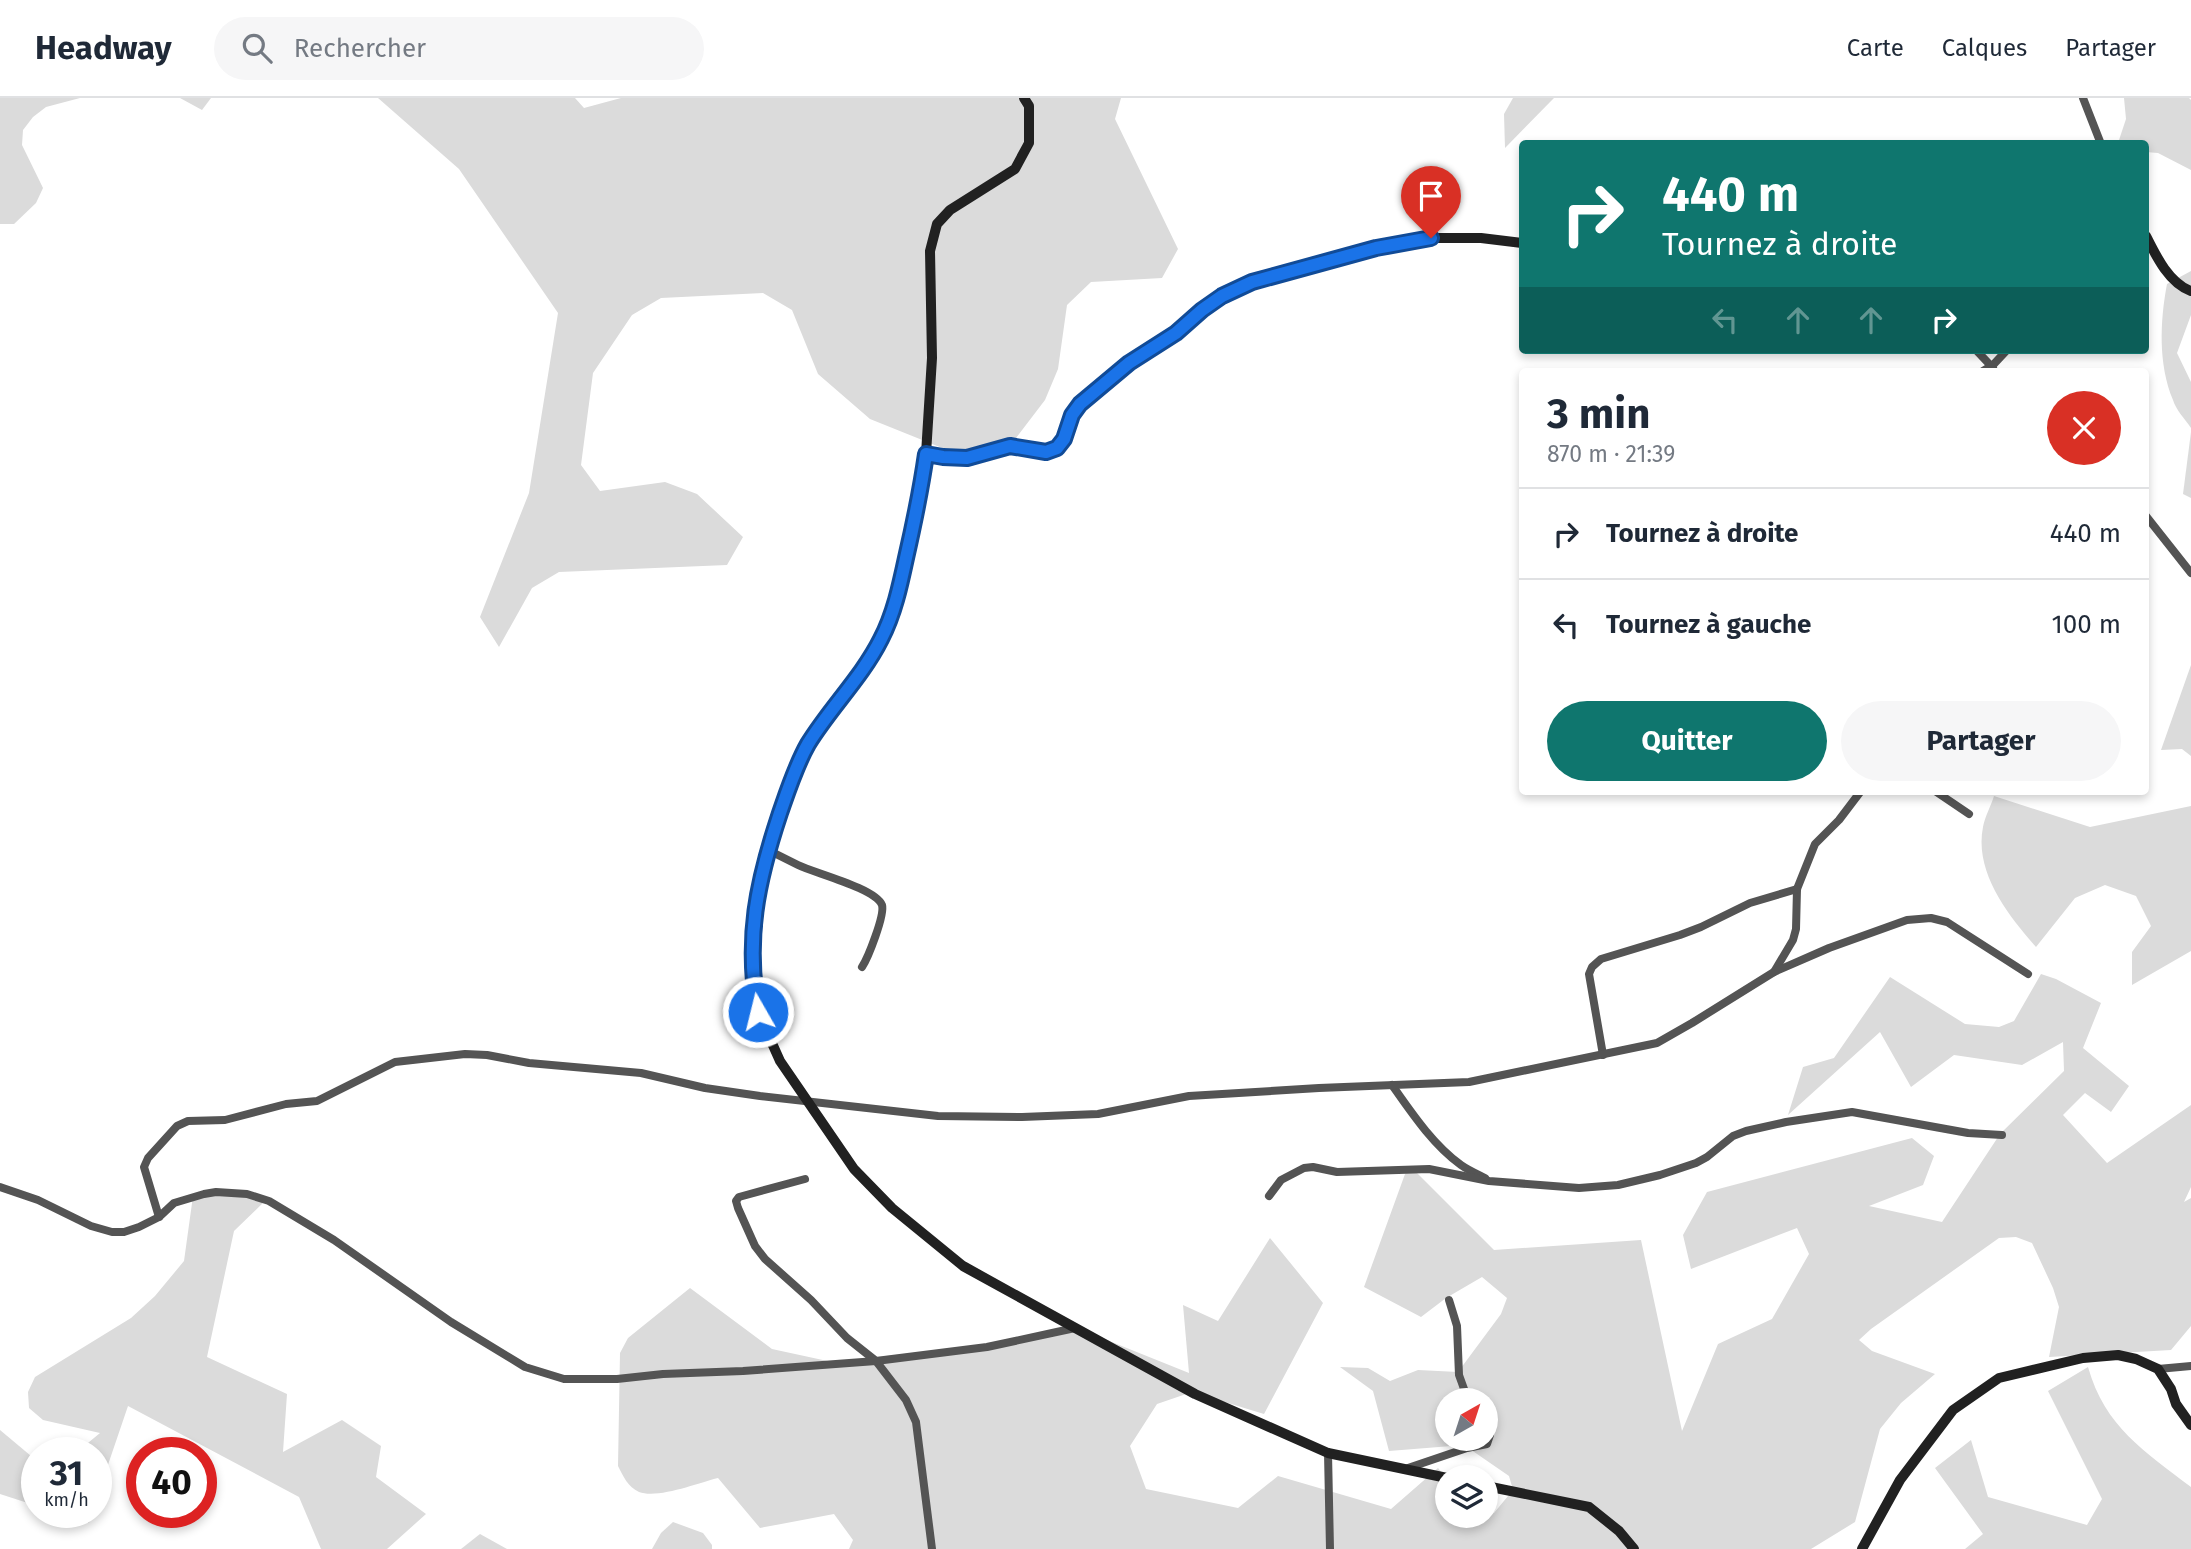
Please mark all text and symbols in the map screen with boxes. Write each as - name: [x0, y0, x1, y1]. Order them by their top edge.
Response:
- search box: [214, 17, 704, 80]
- text: Headway: [35, 28, 172, 68]
- icon: search: [238, 29, 276, 67]
- text: Rechercher: [294, 33, 426, 64]
- text: Carte: [1847, 34, 1904, 62]
- text: Calques: [1942, 34, 2027, 62]
- text: Partager: [2065, 34, 2156, 62]
- text: 440 m: [1662, 165, 1799, 224]
- pin: [1401, 166, 1461, 238]
- icon: right: [1547, 168, 1638, 259]
- icon: arrive: [1412, 177, 1450, 215]
- text: Tournez à droite: [1662, 225, 1898, 263]
- icon: left: [1706, 301, 1744, 339]
- icon: ahead: [1779, 301, 1817, 339]
- icon: ahead: [1852, 301, 1890, 339]
- icon: right: [1925, 301, 1963, 339]
- text: 3 min: [1547, 389, 1650, 439]
- button: close: [2047, 391, 2121, 465]
- text: 870 m · 21:39: [1547, 440, 1675, 468]
- icon: right: [1547, 515, 1585, 553]
- text: Tournez à droite: [1606, 518, 1798, 549]
- text: 440 m: [2050, 518, 2121, 549]
- icon: left: [1547, 606, 1585, 644]
- text: Tournez à gauche: [1606, 609, 1811, 640]
- text: 100 m: [2052, 609, 2121, 640]
- button: Quitter: [1547, 701, 1827, 781]
- button: Partager: [1841, 701, 2121, 781]
- position arrow: [721, 975, 795, 1049]
- north arrow: [1435, 1388, 1498, 1451]
- map controls: [1435, 1388, 1498, 1528]
- speed limit sign: 40: [126, 1437, 217, 1528]
- text: 31: [50, 1452, 83, 1494]
- button: layers: [1435, 1465, 1498, 1528]
- text: km/h: [44, 1489, 89, 1511]

